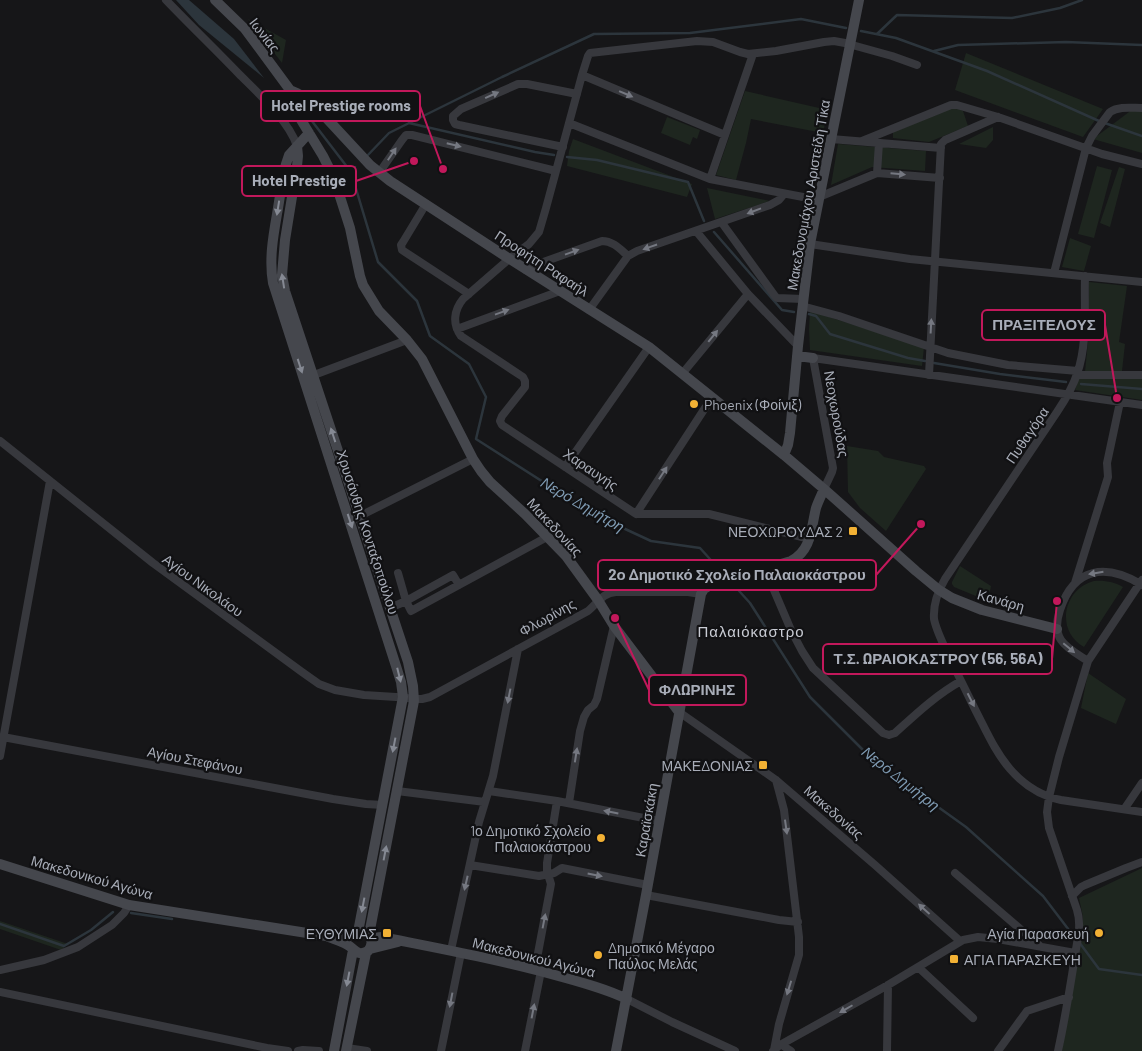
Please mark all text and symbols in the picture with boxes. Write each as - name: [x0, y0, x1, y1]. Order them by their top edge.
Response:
- street label: Ιωνίας: [246, 14, 284, 56]
- callout: Hotel Prestige rooms: [261, 91, 420, 121]
- one-way arrow: [485, 91, 499, 99]
- one-way arrow: [619, 91, 633, 99]
- text: Hotel Prestige rooms: [271, 96, 411, 114]
- street label: Μακεδονομάχου Αριστείδη Τίκα: [783, 98, 833, 292]
- one-way arrow: [446, 141, 461, 149]
- one-way arrow: [387, 147, 397, 161]
- callout: Hotel Prestige: [242, 166, 356, 196]
- one-way arrow: [890, 170, 906, 178]
- text: Hotel Prestige: [252, 171, 346, 189]
- one-way arrow: [273, 201, 281, 217]
- one-way arrow: [746, 207, 761, 215]
- street label: Προφήτη Ραφαήλ: [492, 226, 592, 300]
- one-way arrow: [642, 243, 657, 251]
- one-way arrow: [564, 248, 579, 255]
- one-way arrow: [279, 273, 287, 289]
- one-way arrow: [495, 308, 510, 315]
- callout: ΠΡΑΞΙΤΕΛΟΥΣ: [982, 310, 1105, 340]
- text: ΠΡΑΞΙΤΕΛΟΥΣ: [992, 315, 1096, 333]
- one-way arrow: [928, 318, 936, 334]
- one-way arrow: [707, 330, 718, 343]
- one-way arrow: [296, 359, 304, 374]
- street label: Νεοχωρούδας: [821, 369, 853, 459]
- place label: Phoenix (Φοίνιξ): [704, 396, 802, 413]
- marker: Phoenix (Φοίνιξ): [688, 398, 700, 410]
- street label: Πυθαγόρα: [1002, 404, 1052, 466]
- one-way arrow: [329, 428, 337, 443]
- street label: Χαραυγής: [560, 444, 622, 494]
- street label: Χρυσάνθης Κονταξοπούλου: [333, 448, 403, 616]
- one-way arrow: [658, 467, 667, 480]
- water label: Νερό Δημήτρη: [538, 473, 628, 535]
- street label: Μακεδονίας: [524, 494, 586, 560]
- one-way arrow: [346, 513, 354, 528]
- place label: ΝΕΟΧΩΡΟΥΔΑΣ 2: [728, 523, 843, 540]
- marker: ΝΕΟΧΩΡΟΥΔΑΣ 2: [847, 525, 859, 537]
- street label: Αγίου Νικολάου: [159, 550, 247, 620]
- callout: 2ο Δημοτικό Σχολείο Παλαιοκάστρου: [598, 560, 876, 590]
- text: 2ο Δημοτικό Σχολείο Παλαιοκάστρου: [608, 565, 866, 583]
- one-way arrow: [1088, 569, 1104, 577]
- street label: Κανάρη: [976, 585, 1026, 615]
- street label: Φλωρίνης: [516, 595, 578, 639]
- district label: Παλαιόκαστρο: [697, 622, 805, 640]
- one-way arrow: [1063, 642, 1076, 653]
- callout: Τ.Σ. ΩΡΑΙΟΚΑΣΤΡΟΥ (56, 56Α): [823, 644, 1052, 674]
- text: Τ.Σ. ΩΡΑΙΟΚΑΣΤΡΟΥ (56, 56Α): [834, 649, 1043, 667]
- one-way arrow: [395, 668, 403, 683]
- callout: ΦΛΩΡΙΝΗΣ: [649, 675, 746, 705]
- text: ΦΛΩΡΙΝΗΣ: [659, 680, 735, 698]
- one-way arrow: [504, 689, 512, 705]
- one-way arrow: [967, 693, 975, 707]
- one-way arrow: [390, 738, 398, 754]
- street label: Αγίου Στεφάνου: [146, 742, 244, 778]
- water label: Νερό Δημήτρη: [859, 742, 943, 814]
- one-way arrow: [573, 747, 581, 763]
- place label: ΜΑΚΕΔΟΝΙΑΣ: [662, 757, 753, 774]
- marker: ΜΑΚΕΔΟΝΙΑΣ: [757, 759, 769, 771]
- street label: Μακεδονίας: [801, 781, 868, 843]
- street label: Καραϊσκάκη: [631, 782, 661, 858]
- one-way arrow: [604, 808, 619, 816]
- one-way arrow: [783, 820, 791, 836]
- place label: 1ο Δημοτικό Σχολείο Παλαιοκάστρου: [470, 822, 591, 855]
- marker: 1ο Δημοτικό Σχολείο Παλαιοκάστρου: [595, 832, 607, 844]
- one-way arrow: [381, 845, 389, 861]
- street label: Μακεδονικού Αγώνα: [29, 851, 155, 903]
- one-way arrow: [587, 871, 603, 879]
- one-way arrow: [462, 876, 470, 891]
- one-way arrow: [359, 897, 367, 913]
- one-way arrow: [918, 903, 930, 915]
- one-way arrow: [540, 913, 548, 929]
- place label: ΕΥΘΥΜΙΑΣ: [306, 925, 377, 942]
- place label: Αγία Παρασκευή: [987, 925, 1089, 942]
- marker: ΕΥΘΥΜΙΑΣ: [381, 927, 393, 939]
- marker: Αγία Παρασκευή: [1093, 927, 1105, 939]
- street label: Μακεδονικού Αγώνα: [471, 934, 597, 980]
- place label: Δημοτικό Μέγαρο Παύλος Μελάς: [608, 939, 715, 972]
- marker: Δημοτικό Μέγαρο Παύλος Μελάς: [592, 949, 604, 961]
- place label: ΑΓΙΑ ΠΑΡΑΣΚΕΥΗ: [964, 951, 1081, 968]
- marker: ΑΓΙΑ ΠΑΡΑΣΚΕΥΗ: [948, 953, 960, 965]
- one-way arrow: [344, 971, 352, 986]
- one-way arrow: [785, 980, 793, 995]
- one-way arrow: [447, 993, 455, 1009]
- one-way arrow: [529, 1003, 537, 1018]
- one-way arrow: [839, 1005, 853, 1013]

